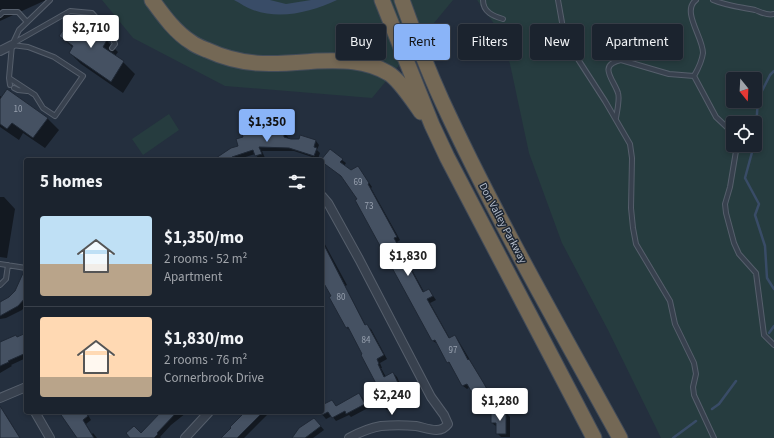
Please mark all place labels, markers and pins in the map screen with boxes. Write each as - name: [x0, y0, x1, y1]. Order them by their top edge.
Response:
- pin: $2,710: [58, 15, 124, 49]
- pin: $1,350: [234, 109, 300, 143]
- pin: $1,830: [375, 243, 441, 277]
- pin: $2,240: [359, 382, 425, 416]
- pin: $1,280: [467, 388, 533, 422]

